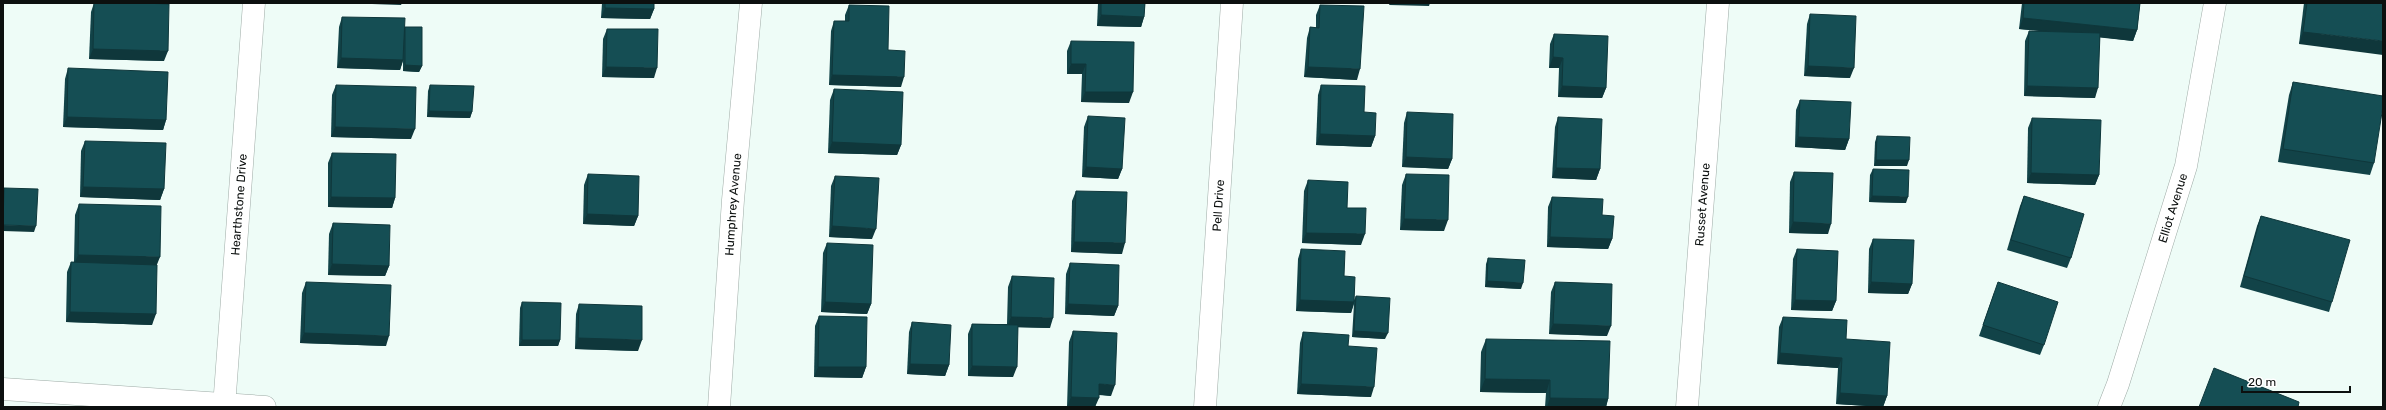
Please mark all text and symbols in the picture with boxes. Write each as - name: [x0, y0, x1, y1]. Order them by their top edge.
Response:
- street label: Humphrey Avenue: [722, 152, 744, 256]
- street label: Hearthstone Drive: [228, 153, 250, 256]
- street label: Russet Avenue: [1692, 162, 1713, 247]
- street label: Elliot Avenue: [2155, 171, 2190, 245]
- street label: Pell Drive: [1210, 179, 1227, 232]
- scale bar: [2242, 368, 2350, 394]
- text: 20 m: [2248, 375, 2276, 389]

